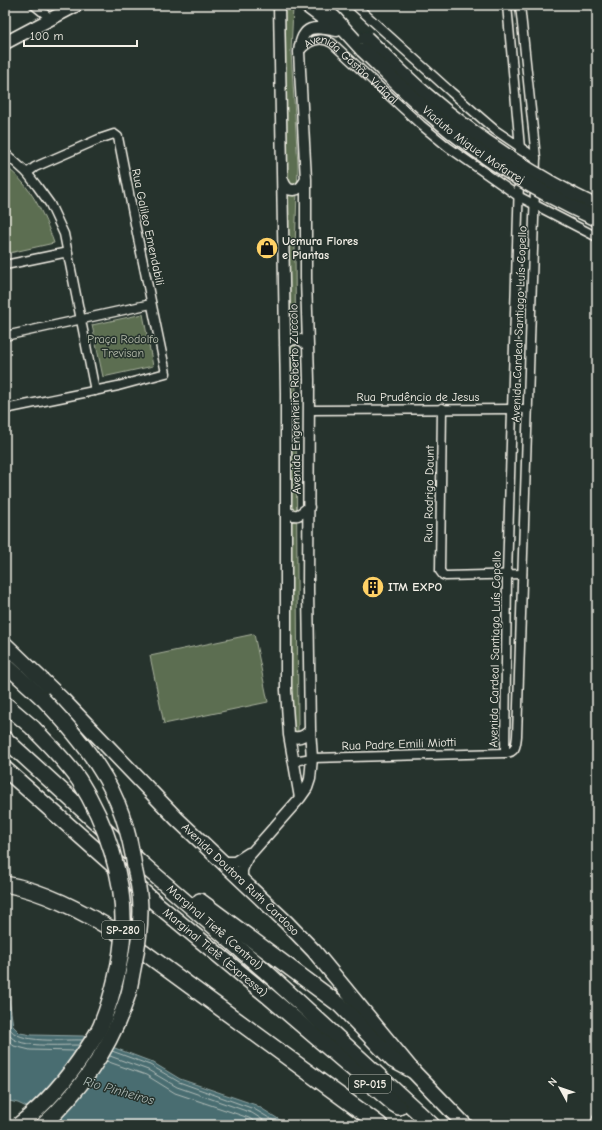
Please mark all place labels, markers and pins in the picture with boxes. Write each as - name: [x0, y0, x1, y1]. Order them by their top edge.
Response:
- place label: Uemura Flores e Plantas: [282, 234, 358, 262]
- shop icon: Uemura Flores e Plantas: [254, 235, 280, 261]
- building icon: ITM EXPO: [360, 574, 386, 600]
- place label: ITM EXPO: [388, 580, 443, 594]

